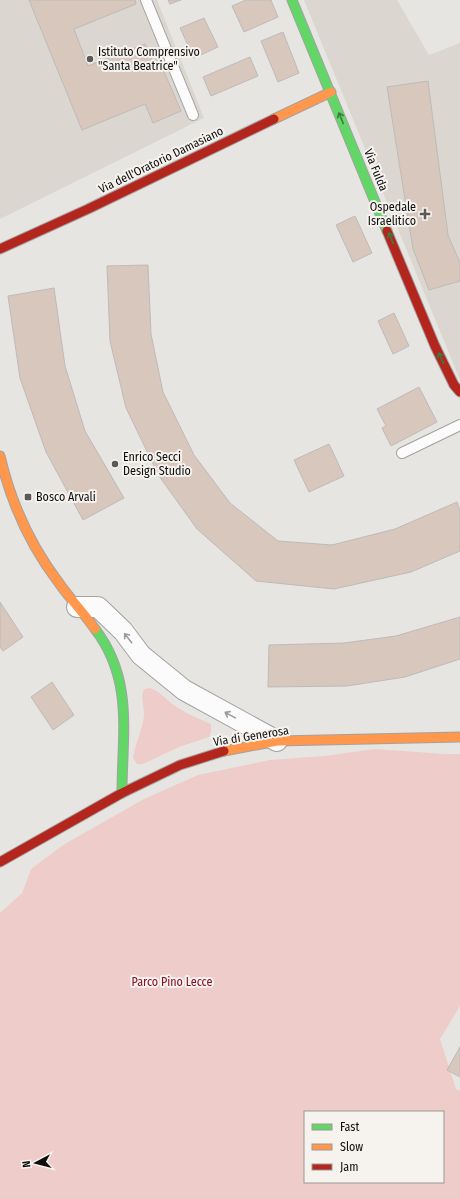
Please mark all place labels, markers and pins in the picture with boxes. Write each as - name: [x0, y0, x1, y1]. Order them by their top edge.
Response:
- place label: Istituto Comprensivo "Santa Beatrice": [98, 45, 200, 73]
- marker: Istituto Comprensivo "Santa Beatrice": [85, 54, 95, 64]
- place label: Ospedale Israelitico: [368, 200, 416, 228]
- marker: Ospedale Israelitico: [419, 208, 431, 220]
- place label: Enrico Secci Design Studio: [123, 450, 191, 478]
- marker: Enrico Secci Design Studio: [110, 459, 120, 469]
- place label: Bosco Arvali: [36, 490, 96, 504]
- marker: Bosco Arvali: [23, 492, 33, 502]

